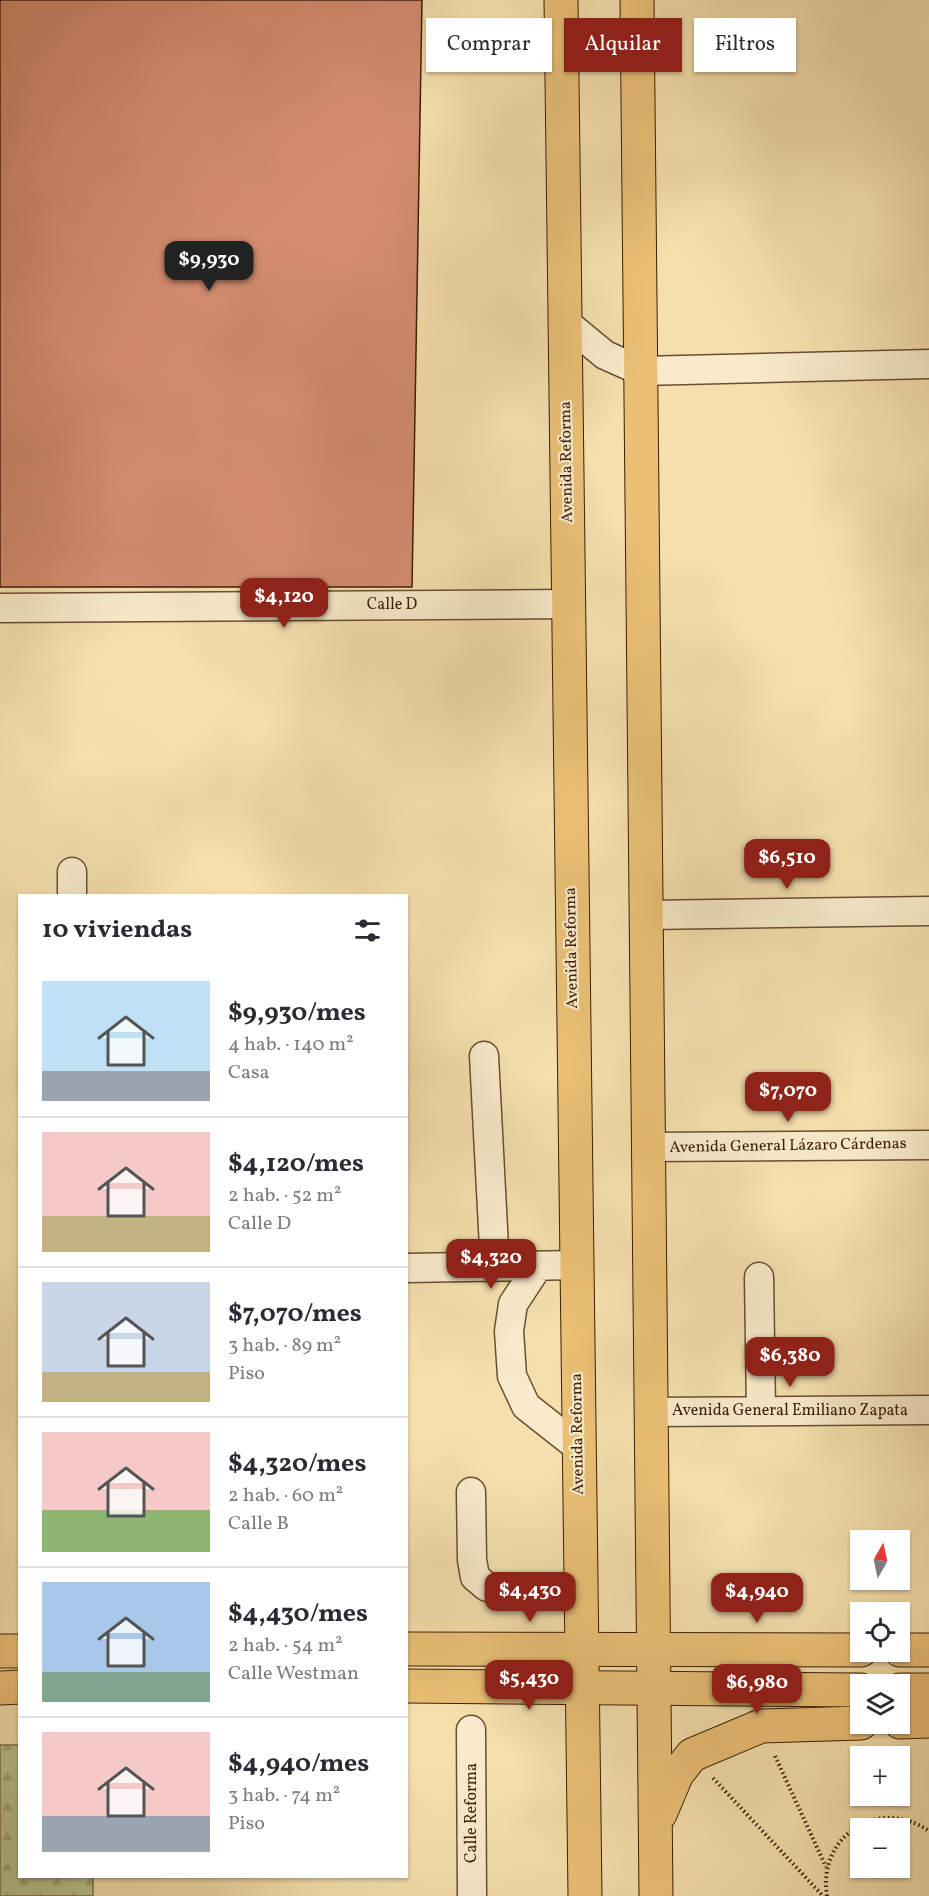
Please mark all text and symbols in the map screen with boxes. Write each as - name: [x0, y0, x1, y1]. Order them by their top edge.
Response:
- chip: Comprar: [426, 18, 552, 72]
- chip: Alquilar: [564, 18, 682, 72]
- chip: Filtros: [694, 18, 796, 72]
- pin: $9,930: [160, 241, 258, 292]
- text: $9,930: [178, 246, 240, 274]
- street label: Avenida Reforma: [555, 401, 579, 523]
- pin: $4,120: [235, 578, 333, 629]
- text: $4,120: [254, 583, 314, 611]
- street label: Calle D: [367, 594, 418, 616]
- pin: $6,510: [738, 839, 836, 890]
- text: $6,510: [758, 844, 816, 872]
- street label: Avenida Reforma: [560, 887, 584, 1009]
- text: 10 viviendas: [42, 912, 192, 948]
- icon: filters: [351, 914, 384, 947]
- text: $9,930/mes: [228, 995, 366, 1031]
- icon: home: [90, 1005, 162, 1077]
- text: 4 hab. · 140 m²: [228, 1031, 354, 1059]
- text: Casa: [228, 1059, 270, 1087]
- pin: $7,070: [739, 1072, 837, 1123]
- text: $7,070: [759, 1077, 817, 1105]
- street label: Avenida General Lázaro Cárdenas: [669, 1133, 907, 1159]
- text: $4,120/mes: [228, 1146, 364, 1182]
- icon: home: [90, 1156, 162, 1228]
- text: 2 hab. · 52 m²: [228, 1182, 341, 1210]
- text: Calle D: [228, 1210, 291, 1238]
- pin: $4,320: [442, 1239, 540, 1290]
- text: $4,320: [460, 1244, 522, 1272]
- text: $7,070/mes: [228, 1296, 362, 1332]
- icon: home: [90, 1306, 162, 1378]
- text: 3 hab. · 89 m²: [228, 1332, 341, 1360]
- pin: $6,380: [741, 1337, 839, 1388]
- text: $6,380: [760, 1342, 820, 1370]
- text: Piso: [228, 1360, 265, 1388]
- street label: Avenida Reforma: [566, 1373, 590, 1495]
- street label: Avenida General Emiliano Zapata: [672, 1400, 908, 1422]
- text: $4,320/mes: [228, 1446, 366, 1482]
- icon: home: [90, 1456, 162, 1528]
- text: 2 hab. · 60 m²: [228, 1482, 343, 1510]
- text: Calle B: [228, 1510, 289, 1538]
- north arrow: [850, 1530, 910, 1590]
- map controls: [850, 1530, 910, 1878]
- pin: $4,430: [481, 1572, 579, 1623]
- pin: $4,940: [708, 1573, 806, 1624]
- text: $4,430: [499, 1577, 561, 1605]
- text: $4,940: [725, 1578, 789, 1606]
- text: $4,430/mes: [228, 1596, 368, 1632]
- button: locate: [850, 1602, 910, 1662]
- icon: home: [90, 1606, 162, 1678]
- text: 2 hab. · 54 m²: [228, 1632, 343, 1660]
- text: Calle Westman: [228, 1660, 359, 1688]
- pin: $5,430: [480, 1660, 578, 1711]
- pin: $6,980: [708, 1664, 806, 1715]
- text: $5,430: [499, 1665, 559, 1693]
- text: $6,980: [726, 1669, 788, 1697]
- button: layers: [850, 1674, 910, 1734]
- text: $4,940/mes: [228, 1746, 369, 1782]
- button: +: [850, 1746, 910, 1806]
- icon: home: [90, 1756, 162, 1828]
- street label: Calle Reforma: [461, 1763, 483, 1863]
- text: 3 hab. · 74 m²: [228, 1782, 340, 1810]
- text: Piso: [228, 1810, 265, 1838]
- button: −: [850, 1818, 910, 1878]

